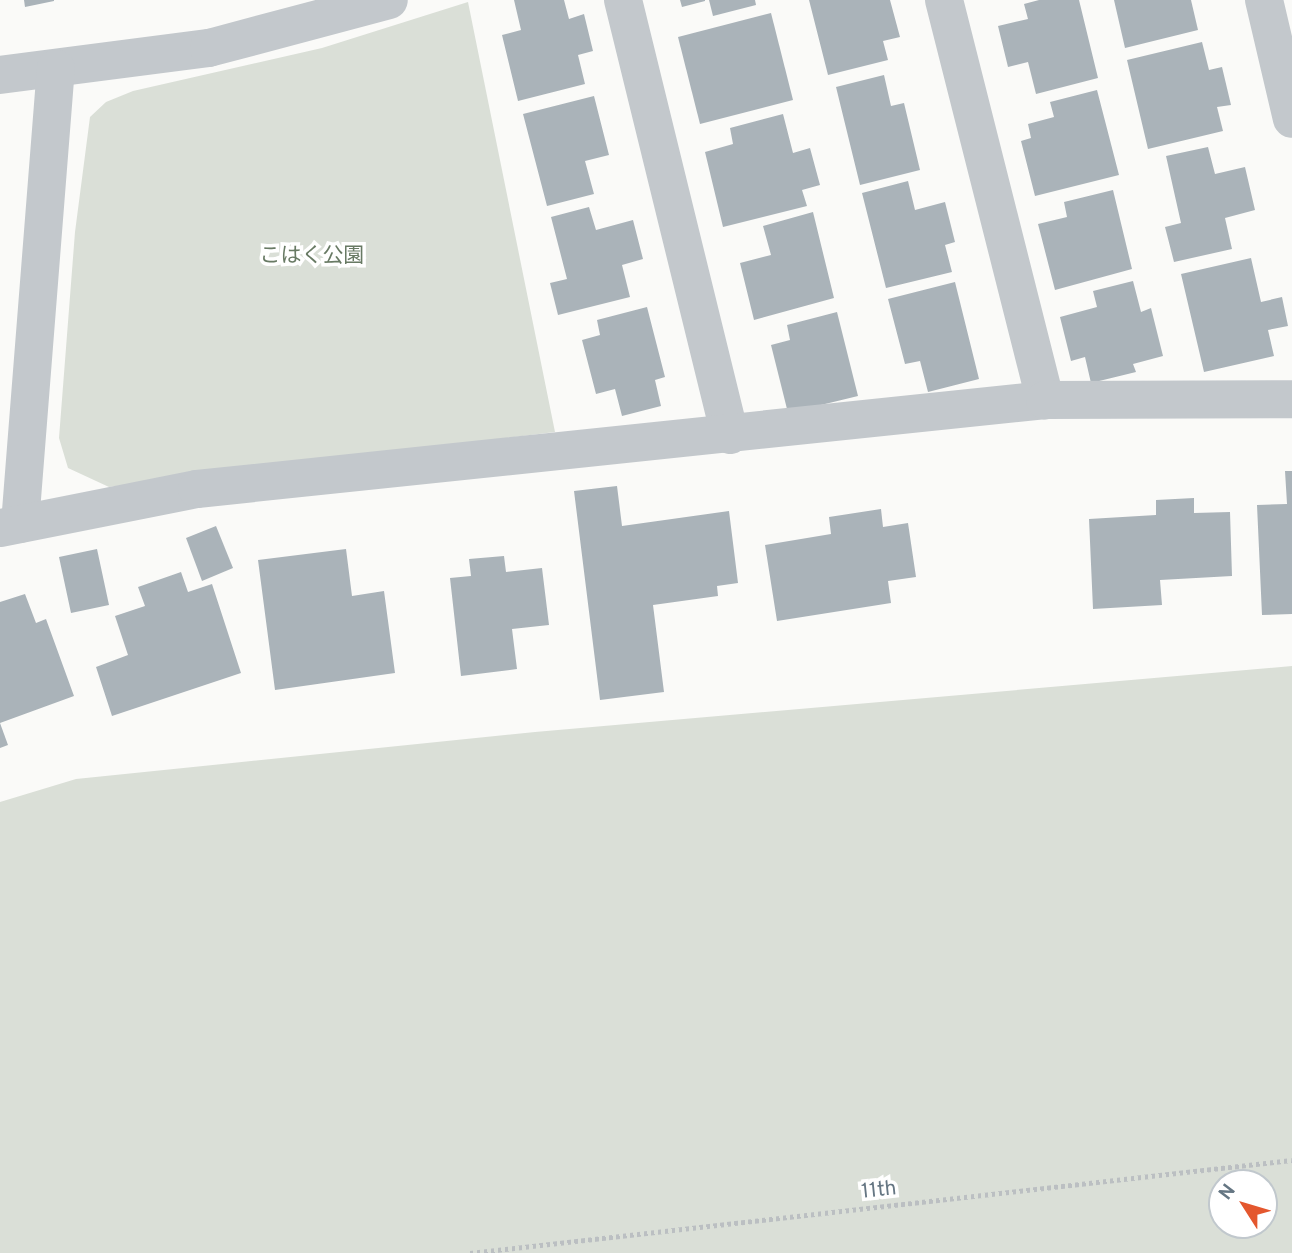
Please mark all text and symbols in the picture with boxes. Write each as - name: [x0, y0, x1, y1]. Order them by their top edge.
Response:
- park label: こはく公園: [260, 244, 364, 270]
- north arrow: [1208, 1169, 1278, 1239]
- street label: 11th: [860, 1177, 898, 1205]
- text: N: [1214, 1180, 1242, 1205]

